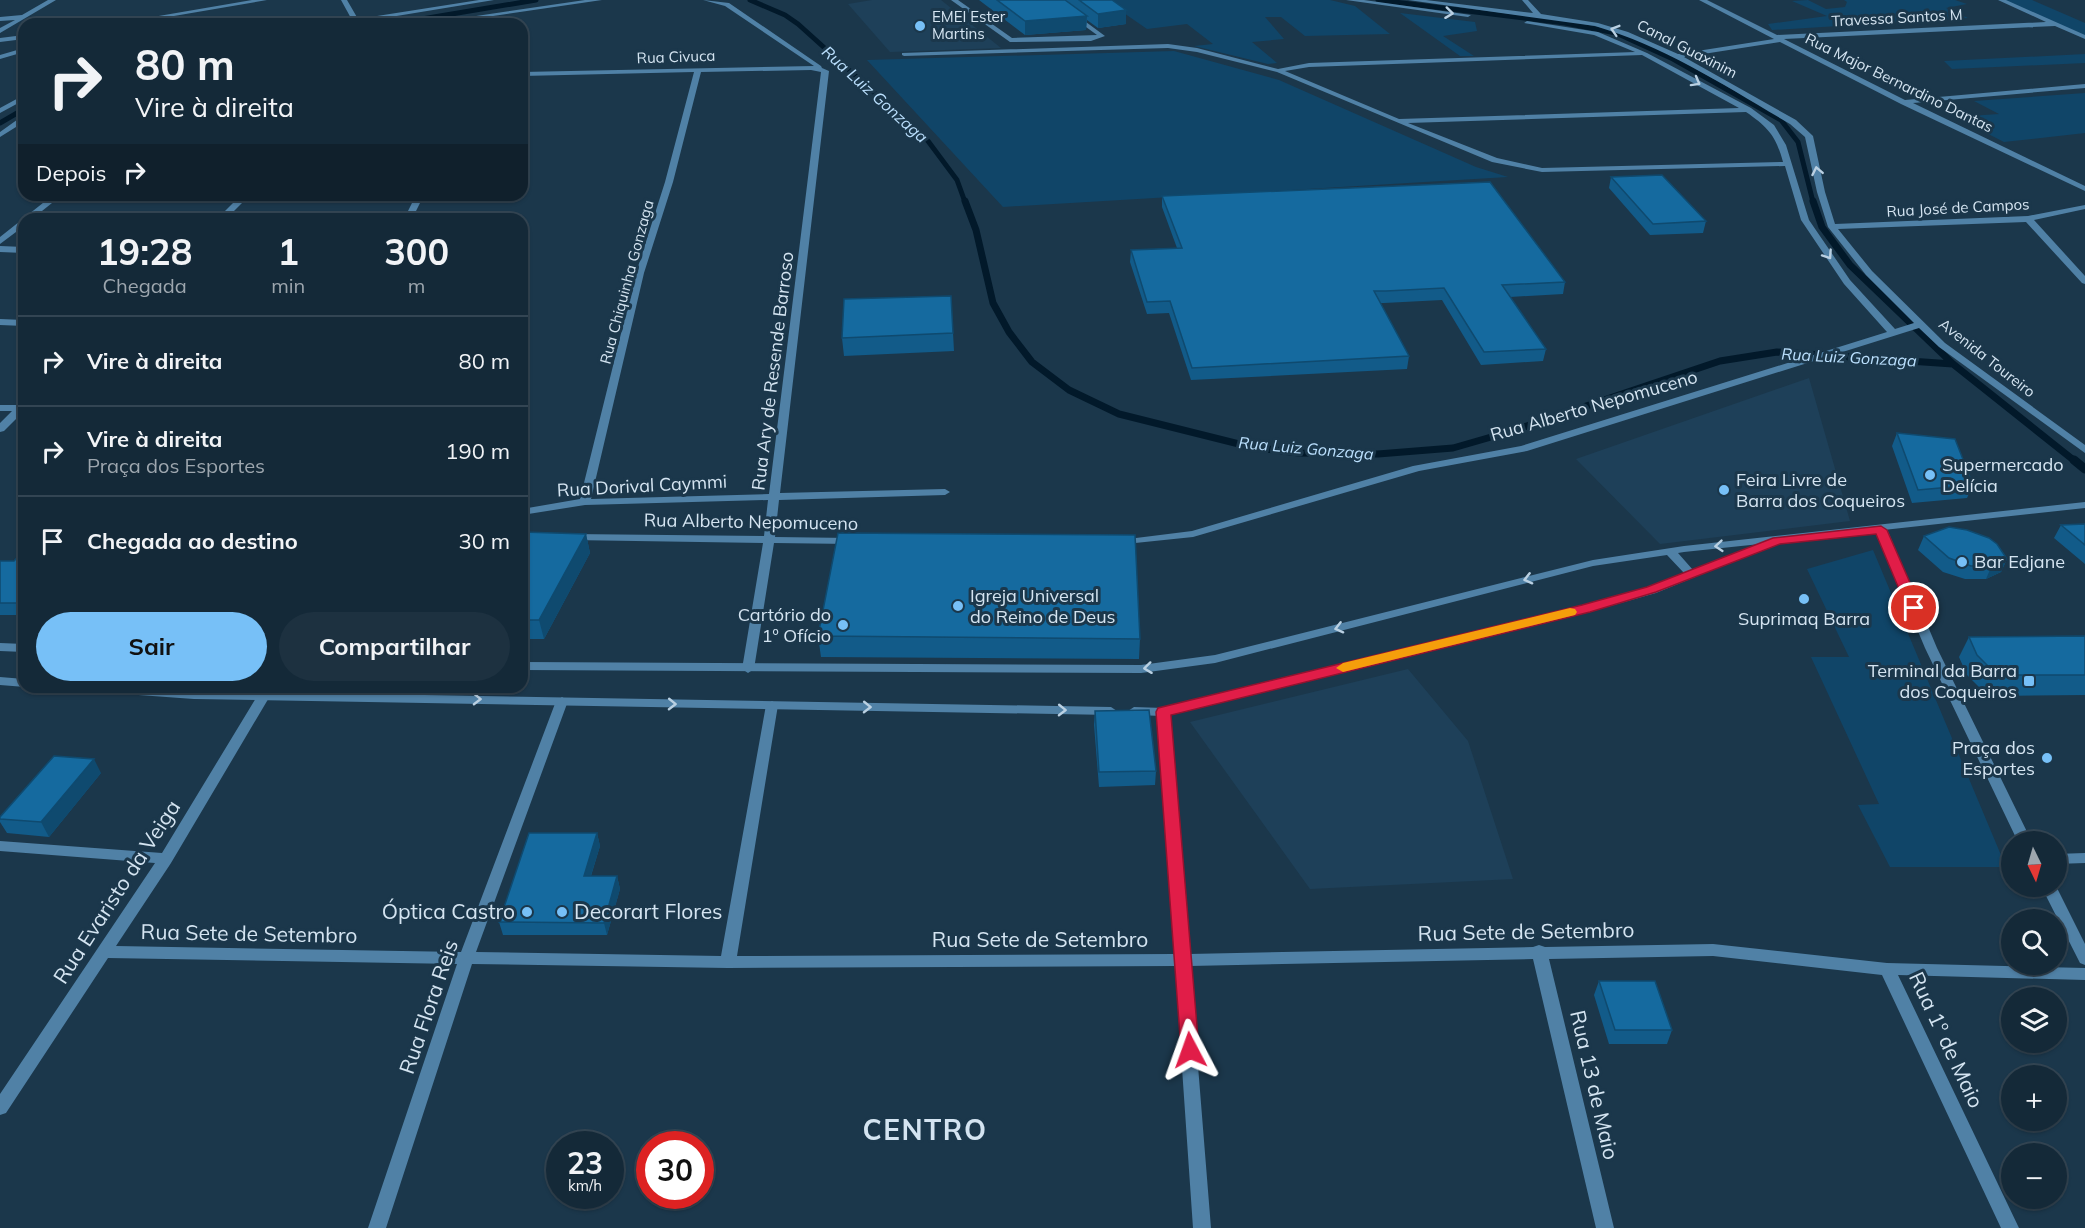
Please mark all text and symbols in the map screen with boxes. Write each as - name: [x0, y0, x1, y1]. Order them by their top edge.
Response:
- street label: Travessa Santos M: [1831, 5, 1963, 30]
- one-way arrow: [1444, 6, 1453, 19]
- place label: EMEI Ester Martins: [932, 7, 1006, 43]
- street label: Canal Guaxinim: [1634, 15, 1741, 82]
- marker: EMEI Ester Martins: [913, 19, 927, 33]
- one-way arrow: [1610, 25, 1621, 37]
- street label: Rua Major Bernardino Dantas: [1802, 29, 1996, 136]
- text: 80 m: [135, 38, 235, 91]
- water label: Rua Luiz Gonzaga: [818, 41, 932, 147]
- icon: right: [36, 42, 114, 120]
- street label: Rua Civuca: [636, 46, 716, 67]
- one-way arrow: [1690, 75, 1701, 86]
- text: Vire à direita: [135, 90, 294, 124]
- icon: right: [118, 156, 151, 189]
- text: Depois: [36, 159, 106, 187]
- one-way arrow: [1811, 166, 1824, 176]
- street label: Rua José de Campos: [1886, 194, 2030, 221]
- street label: Rua Chiquinha Gonzaga: [595, 198, 658, 366]
- text: 19:28: [97, 229, 192, 274]
- text: 1: [277, 229, 299, 274]
- text: 300: [384, 229, 449, 274]
- one-way arrow: [1821, 248, 1832, 259]
- street label: Rua Ary de Resende Barroso: [746, 250, 799, 492]
- text: Chegada: [102, 273, 187, 298]
- text: min: [271, 273, 305, 298]
- text: m: [408, 273, 425, 298]
- street label: Avenida Toureiro: [1935, 314, 2039, 401]
- water label: Rua Luiz Gonzaga: [1781, 343, 1918, 371]
- icon: right: [36, 345, 69, 378]
- text: Vire à direita: [87, 347, 222, 375]
- text: 80 m: [459, 347, 510, 375]
- street label: Rua Alberto Nepomuceno: [1488, 365, 1700, 446]
- text: Vire à direita: [87, 425, 222, 453]
- water label: Rua Luiz Gonzaga: [1238, 432, 1375, 464]
- icon: right: [36, 435, 69, 468]
- text: 190 m: [445, 437, 510, 465]
- text: Praça dos Esportes: [87, 453, 265, 478]
- place label: Supermercado Delícia: [1942, 453, 2063, 497]
- place label: Feira Livre de Barra dos Coqueiros: [1736, 468, 1905, 512]
- marker: Supermercado Delícia: [1923, 468, 1937, 482]
- street label: Rua Dorival Caymmi: [556, 470, 728, 501]
- marker: Feira Livre de Barra dos Coqueiros: [1717, 483, 1731, 497]
- street label: Rua Alberto Nepomuceno: [644, 508, 858, 535]
- icon: arrive: [36, 525, 69, 558]
- text: Chegada ao destino: [87, 527, 298, 555]
- text: 30 m: [459, 527, 510, 555]
- one-way arrow: [1715, 539, 1724, 552]
- place label: Bar Edjane: [1974, 550, 2065, 573]
- marker: Bar Edjane: [1955, 555, 1969, 569]
- one-way arrow: [1523, 572, 1533, 585]
- pin: [1888, 582, 1939, 633]
- place label: Igreja Universal do Reino de Deus: [970, 584, 1116, 628]
- icon: arrive: [1897, 591, 1930, 624]
- marker: Suprimaq Barra: [1797, 592, 1811, 606]
- marker: Igreja Universal do Reino de Deus: [951, 599, 965, 613]
- place label: Cartório do 1º Ofício: [738, 603, 831, 647]
- place label: Suprimaq Barra: [1738, 607, 1870, 630]
- button: Sair: [36, 612, 267, 681]
- button: Compartilhar: [279, 612, 510, 681]
- marker: Cartório do 1º Ofício: [836, 618, 850, 632]
- one-way arrow: [1334, 620, 1344, 633]
- place label: Terminal da Barra dos Coqueiros: [1868, 659, 2017, 703]
- one-way arrow: [1143, 661, 1153, 674]
- marker: Terminal da Barra dos Coqueiros: [2022, 674, 2036, 688]
- one-way arrow: [472, 693, 481, 706]
- one-way arrow: [667, 697, 676, 710]
- one-way arrow: [862, 701, 871, 713]
- one-way arrow: [1057, 704, 1066, 716]
- place label: Praça dos Esportes: [1952, 736, 2035, 780]
- marker: Praça dos Esportes: [2040, 751, 2054, 765]
- street label: Rua Evaristo da Veiga: [47, 795, 185, 988]
- north arrow: [2001, 831, 2067, 897]
- map controls: [2001, 831, 2067, 1209]
- place label: Óptica Castro: [382, 898, 515, 924]
- place label: Decorart Flores: [574, 898, 723, 924]
- marker: Óptica Castro: [520, 905, 534, 919]
- marker: Decorart Flores: [555, 905, 569, 919]
- button: search: [2001, 909, 2067, 975]
- street label: Rua Sete de Setembro: [1417, 916, 1634, 946]
- street label: Rua Sete de Setembro: [141, 918, 358, 948]
- street label: Rua Sete de Setembro: [932, 926, 1148, 952]
- street label: Rua Flora Reis: [393, 936, 463, 1077]
- street label: Rua 1º de Maio: [1904, 967, 1990, 1112]
- button: layers: [2001, 987, 2067, 1053]
- street label: Rua 13 de Maio: [1565, 1008, 1625, 1162]
- position arrow: [1158, 1018, 1222, 1082]
- button: +: [2001, 1065, 2067, 1131]
- district label: CENTRO: [863, 1112, 987, 1147]
- speed limit sign: 30: [636, 1131, 714, 1209]
- button: −: [2001, 1143, 2067, 1209]
- text: 23: [567, 1144, 603, 1182]
- text: km/h: [568, 1176, 602, 1195]

